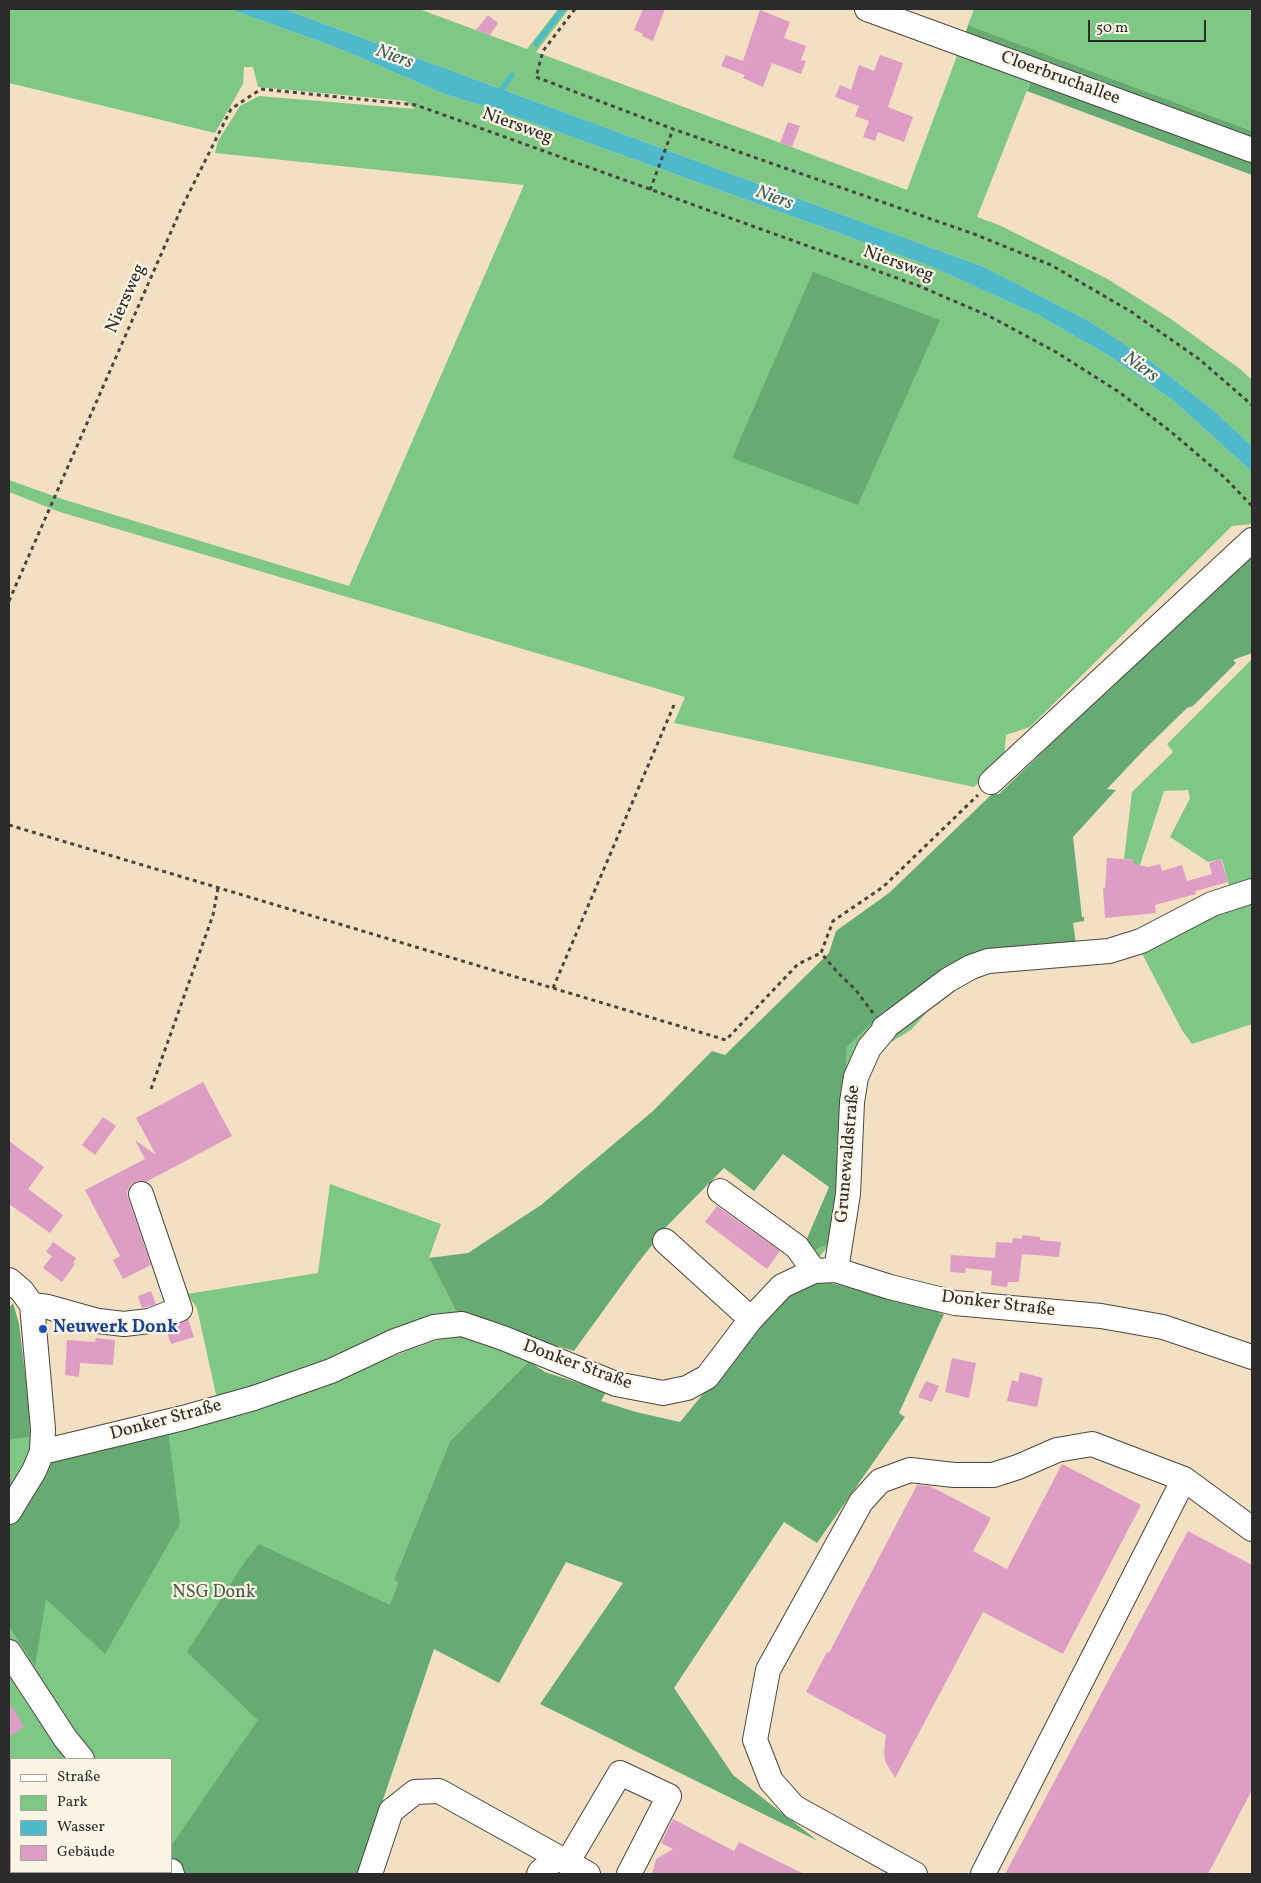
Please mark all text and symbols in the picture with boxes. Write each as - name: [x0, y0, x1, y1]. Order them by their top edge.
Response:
- scale bar: [1091, 10, 1208, 42]
- text: 50 m: [1096, 18, 1128, 39]
- water label: Niers: [372, 41, 416, 75]
- street label: Cloerbruchallee: [997, 47, 1123, 111]
- street label: Niersweg: [479, 104, 555, 150]
- water label: Niers: [752, 182, 796, 216]
- street label: Niersweg: [860, 242, 936, 288]
- street label: Niersweg: [102, 261, 152, 337]
- water label: Niers: [1118, 348, 1162, 388]
- street label: Grunewaldstraße: [832, 1084, 866, 1224]
- street label: Donker Straße: [940, 1287, 1056, 1323]
- place label: Neuwerk Donk: [53, 1318, 178, 1340]
- marker: Neuwerk Donk: [37, 1323, 49, 1335]
- street label: Donker Straße: [519, 1336, 635, 1396]
- street label: Donker Straße: [108, 1396, 224, 1446]
- park label: NSG Donk: [172, 1583, 256, 1605]
- legend: [10, 1758, 172, 1873]
- text: Straße: [57, 1767, 100, 1788]
- text: Park: [57, 1792, 88, 1813]
- text: Wasser: [57, 1817, 105, 1838]
- text: Gebäude: [57, 1842, 115, 1863]

